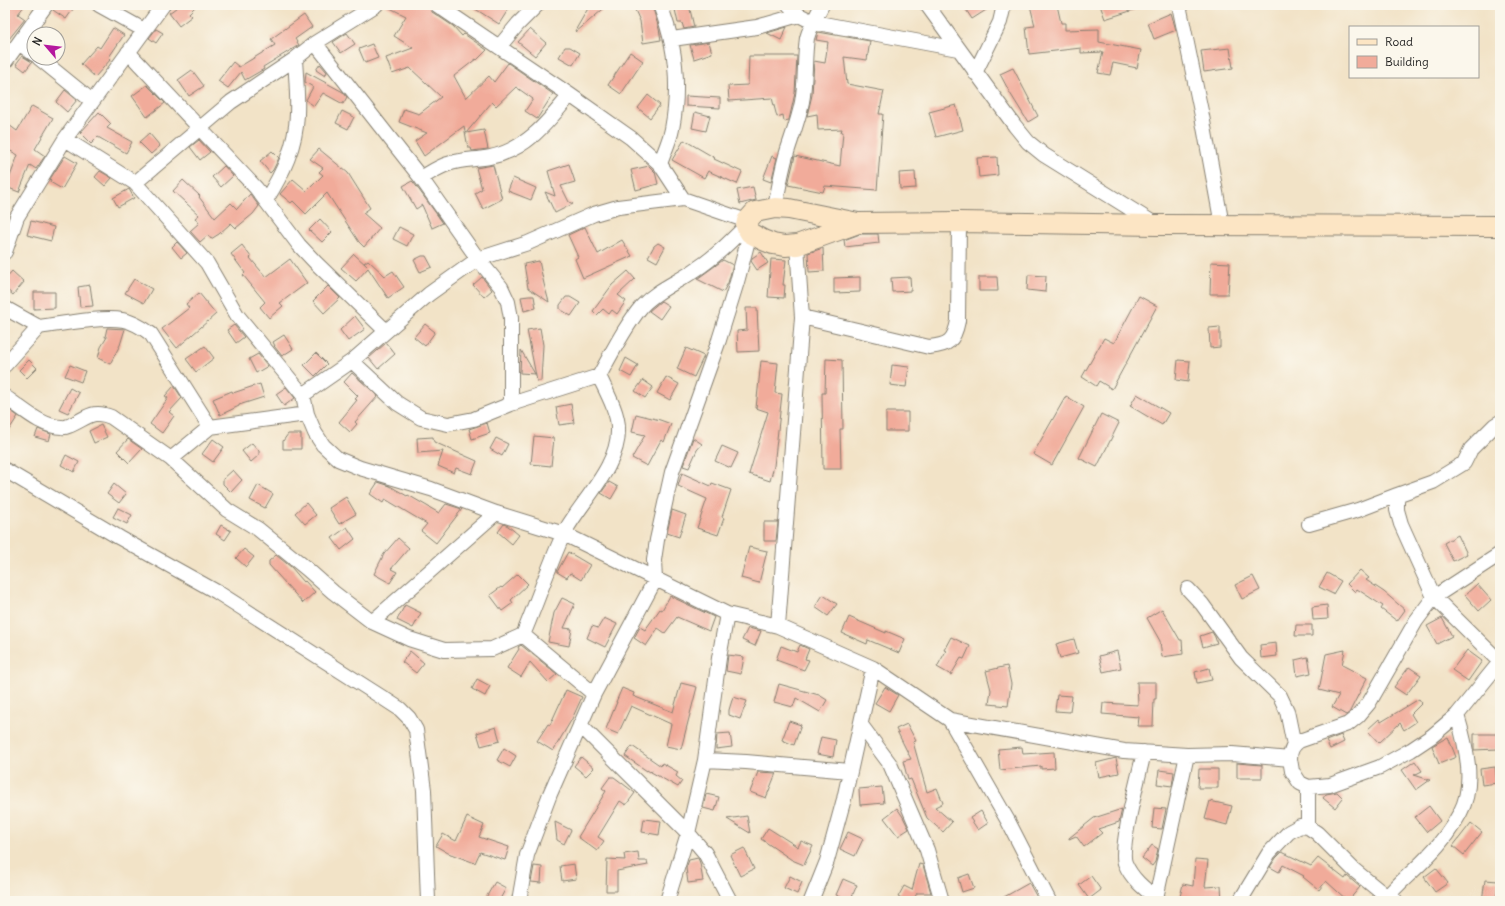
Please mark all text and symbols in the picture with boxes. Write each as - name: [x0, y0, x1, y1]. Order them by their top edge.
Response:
- north arrow: [26, 26, 66, 66]
- legend: [1349, 26, 1479, 78]
- text: Road: [1385, 34, 1413, 49]
- text: N: [29, 35, 45, 48]
- text: Building: [1385, 54, 1429, 69]

